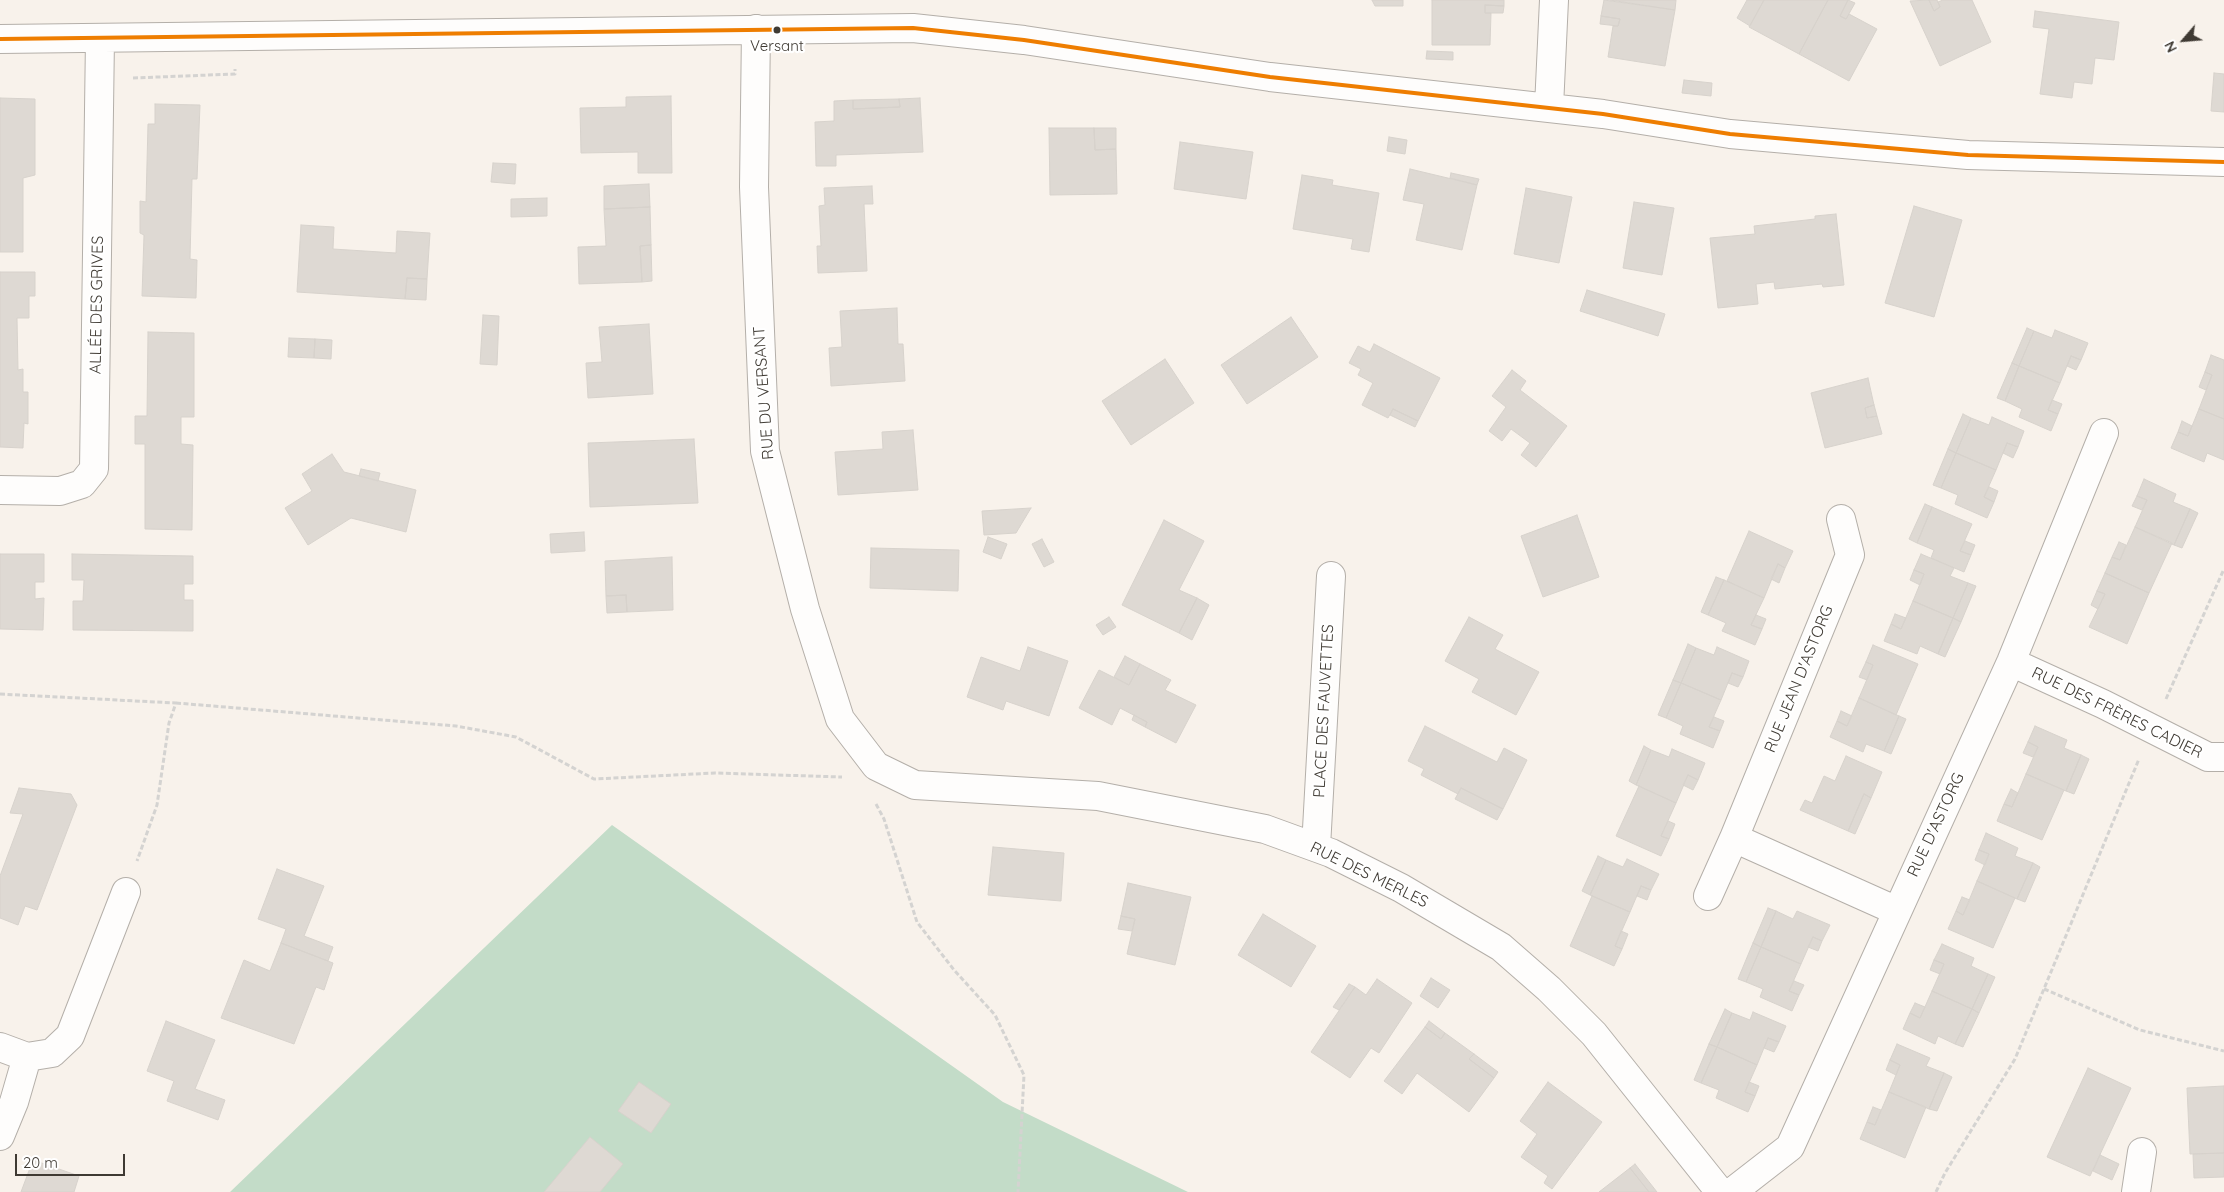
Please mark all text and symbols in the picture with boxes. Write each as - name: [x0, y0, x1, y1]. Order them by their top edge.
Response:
- north arrow: [2159, 15, 2209, 65]
- marker: Versant: [772, 25, 782, 35]
- place label: Versant: [750, 37, 804, 55]
- text: N: [2160, 38, 2181, 55]
- street label: ALLÉE DES GRIVES: [86, 236, 108, 374]
- street label: RUE DU VERSANT: [750, 326, 778, 460]
- street label: RUE JEAN D'ASTORG: [1761, 602, 1837, 756]
- street label: PLACE DES FAUVETTES: [1310, 624, 1338, 798]
- street label: RUE DES FRÈRES CADIER: [2028, 663, 2206, 763]
- street label: RUE D'ASTORG: [1903, 770, 1969, 880]
- street label: RUE DES MERLES: [1307, 838, 1431, 912]
- scale bar: [18, 1144, 128, 1176]
- text: 20 m: [23, 1153, 58, 1172]

